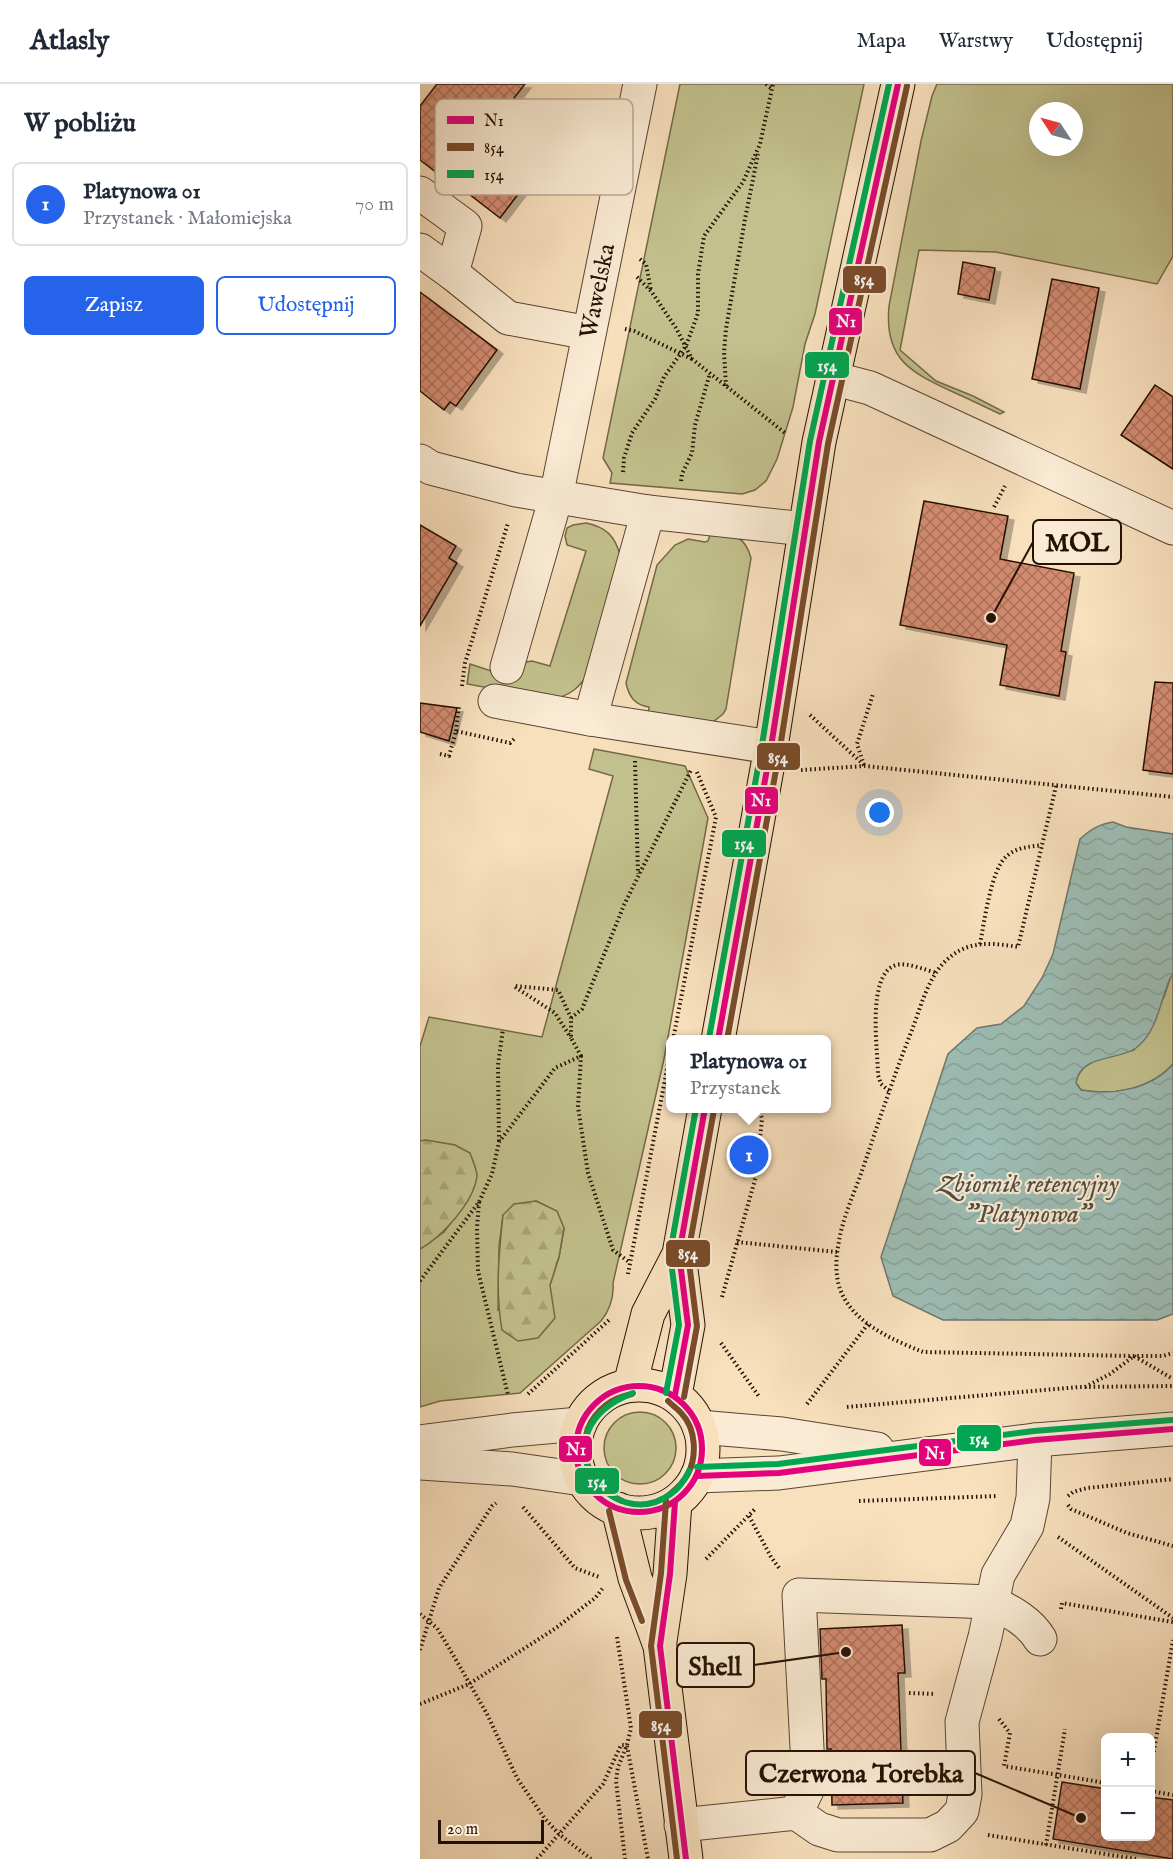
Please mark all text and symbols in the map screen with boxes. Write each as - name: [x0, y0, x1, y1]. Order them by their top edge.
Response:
- text: Atlasly: [30, 24, 109, 59]
- text: Mapa: [856, 28, 906, 55]
- text: Warstwy: [939, 28, 1013, 55]
- text: Udostępnij: [1046, 28, 1143, 55]
- legend: [435, 99, 633, 195]
- north arrow: [1029, 102, 1083, 156]
- text: W pobliżu: [24, 107, 136, 140]
- text: N1: [484, 112, 504, 132]
- text: 854: [484, 139, 504, 159]
- text: 154: [484, 166, 504, 186]
- text: Platynowa 01: [83, 178, 201, 206]
- text: 1: [42, 192, 49, 217]
- text: 70 m: [355, 192, 394, 217]
- text: Przystanek · Małomiejska: [83, 206, 292, 231]
- street label: Wawelska: [573, 240, 623, 341]
- line badge: 854: [842, 265, 887, 294]
- text: 854: [854, 271, 875, 291]
- button: Zapisz: [24, 276, 204, 335]
- button: Udostępnij: [216, 276, 396, 335]
- line badge: N1: [828, 307, 863, 336]
- text: N1: [835, 313, 856, 333]
- line badge: 154: [804, 351, 850, 379]
- text: 154: [817, 357, 838, 377]
- callout: MOL: [1033, 520, 1121, 564]
- text: MOL: [1045, 527, 1109, 560]
- line badge: 854: [756, 742, 801, 771]
- text: 854: [768, 749, 789, 769]
- line badge: N1: [744, 786, 779, 815]
- text: N1: [750, 792, 771, 812]
- your location: [865, 798, 894, 827]
- line badge: 154: [721, 829, 767, 858]
- text: 154: [734, 835, 755, 855]
- popup: [666, 1035, 831, 1113]
- text: Platynowa 01: [690, 1048, 807, 1076]
- text: Przystanek: [690, 1076, 781, 1101]
- pin: 1: [730, 1132, 768, 1178]
- water label: Zbiornik retencyjny "Platynowa": [935, 1168, 1119, 1231]
- line badge: 854: [665, 1239, 711, 1268]
- text: 854: [678, 1245, 699, 1265]
- line badge: 154: [956, 1424, 1002, 1452]
- text: 154: [969, 1430, 990, 1450]
- line badge: N1: [558, 1435, 593, 1463]
- line badge: N1: [918, 1438, 952, 1467]
- text: N1: [565, 1441, 586, 1461]
- text: N1: [924, 1445, 945, 1465]
- line badge: 154: [574, 1467, 620, 1495]
- text: 154: [587, 1473, 608, 1493]
- callout: Shell: [677, 1643, 754, 1687]
- text: Shell: [688, 1651, 743, 1684]
- line badge: 854: [638, 1710, 683, 1739]
- text: 854: [651, 1717, 672, 1737]
- map controls: [1101, 1733, 1155, 1841]
- button: +: [1101, 1733, 1155, 1787]
- callout: Czerwona Torebka: [746, 1751, 975, 1795]
- text: Czerwona Torebka: [759, 1758, 964, 1791]
- button: −: [1101, 1787, 1155, 1841]
- scale bar: [438, 1817, 544, 1844]
- text: 20 m: [447, 1820, 478, 1840]

